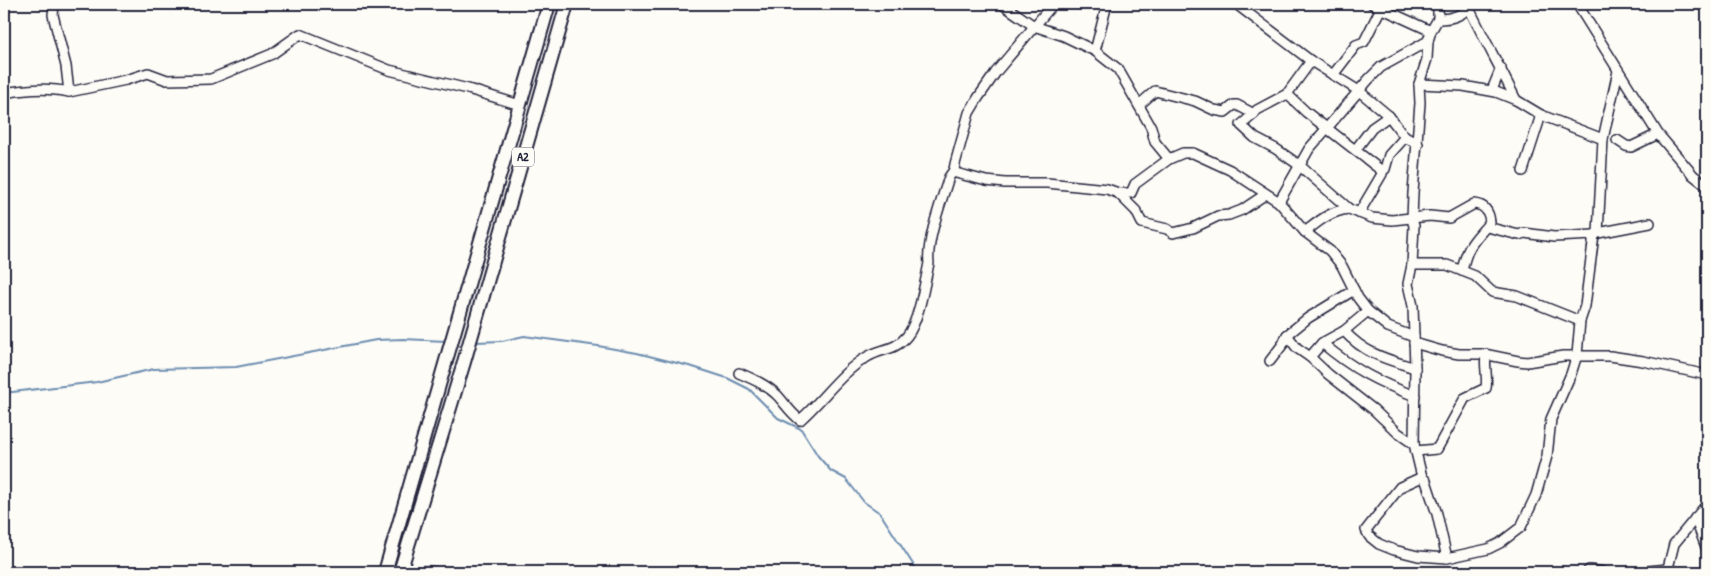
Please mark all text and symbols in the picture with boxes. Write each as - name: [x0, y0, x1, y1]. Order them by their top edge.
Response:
- road number: A2: [512, 148, 534, 166]

